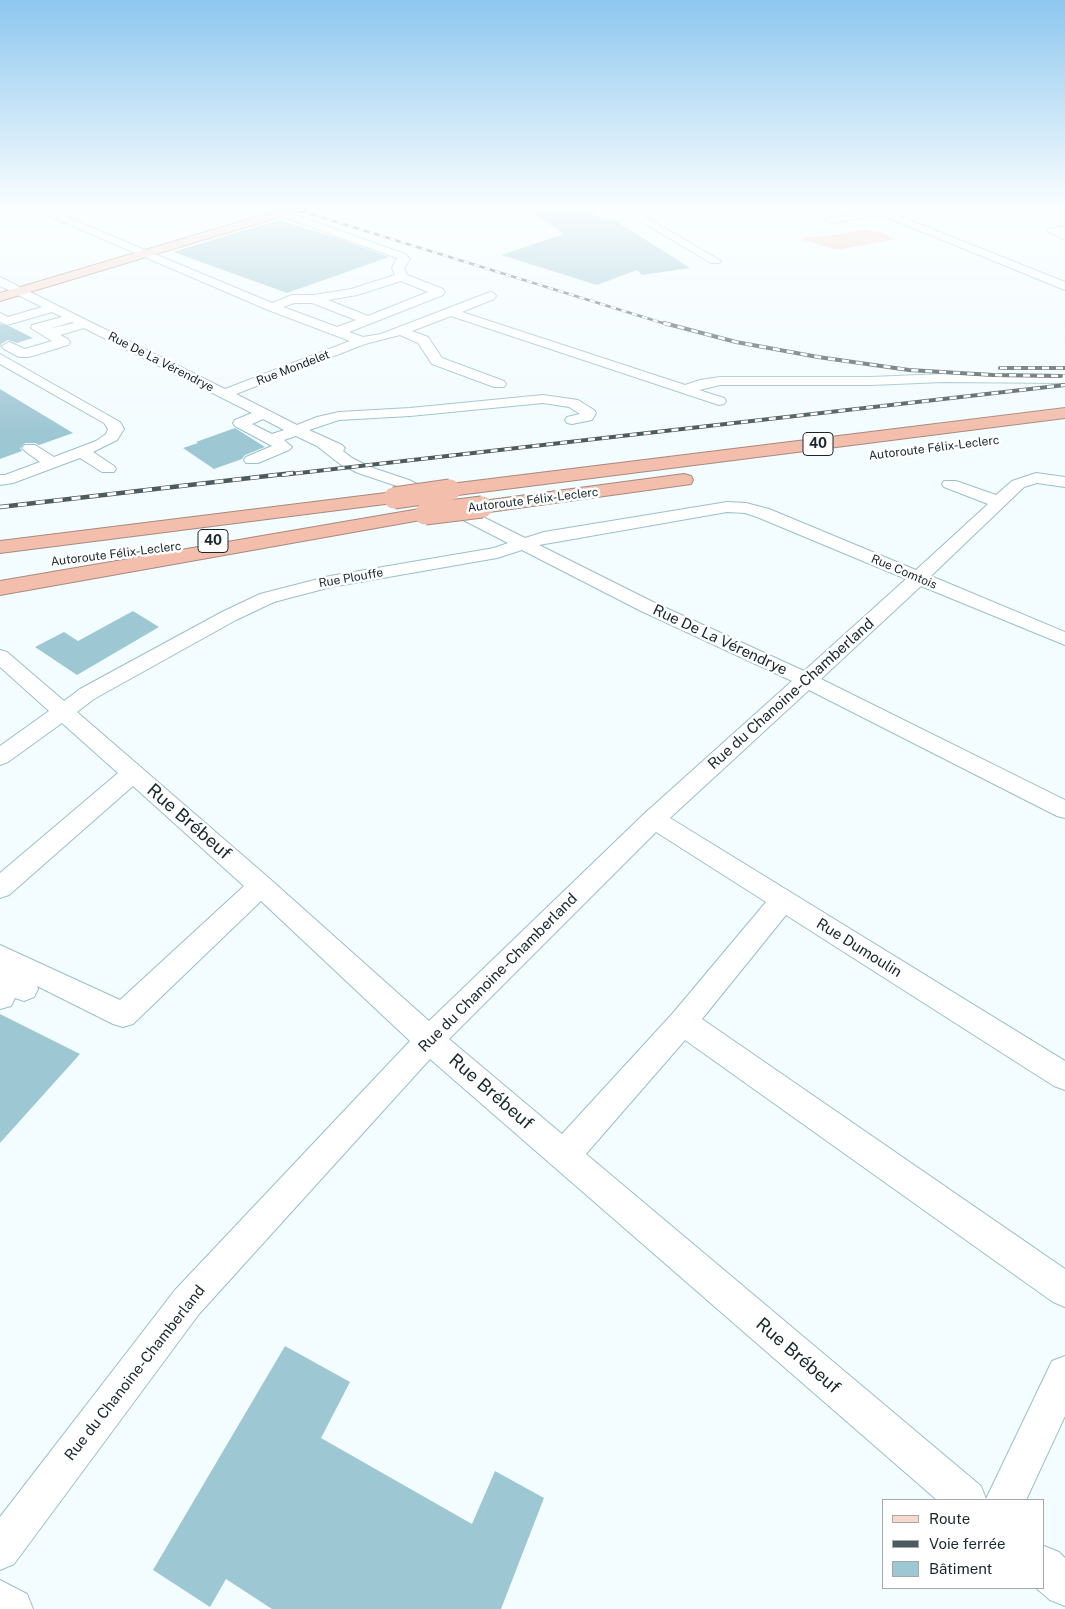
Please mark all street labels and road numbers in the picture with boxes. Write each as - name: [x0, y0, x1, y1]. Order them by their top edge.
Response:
- street label: Rue De La Vérendrye: [106, 329, 216, 395]
- street label: Rue Mondelet: [254, 347, 332, 389]
- road number: 40: [803, 432, 833, 456]
- street label: Autoroute Félix-Leclerc: [868, 433, 1000, 463]
- street label: Autoroute Félix-Leclerc: [467, 485, 599, 515]
- road number: 40: [198, 530, 228, 552]
- street label: Autoroute Félix-Leclerc: [50, 539, 182, 569]
- street label: Rue Comtois: [869, 552, 939, 592]
- street label: Rue Plouffe: [318, 565, 384, 591]
- street label: Rue De La Vérendrye: [650, 601, 790, 679]
- street label: Rue du Chanoine-Chamberland: [704, 615, 878, 773]
- street label: Rue Brébeuf: [142, 780, 236, 864]
- street label: Rue du Chanoine-Chamberland: [415, 890, 581, 1056]
- street label: Rue Dumoulin: [813, 915, 905, 981]
- street label: Rue Brébeuf: [444, 1050, 538, 1134]
- street label: Rue du Chanoine-Chamberland: [61, 1282, 209, 1464]
- street label: Rue Brébeuf: [751, 1314, 845, 1398]

